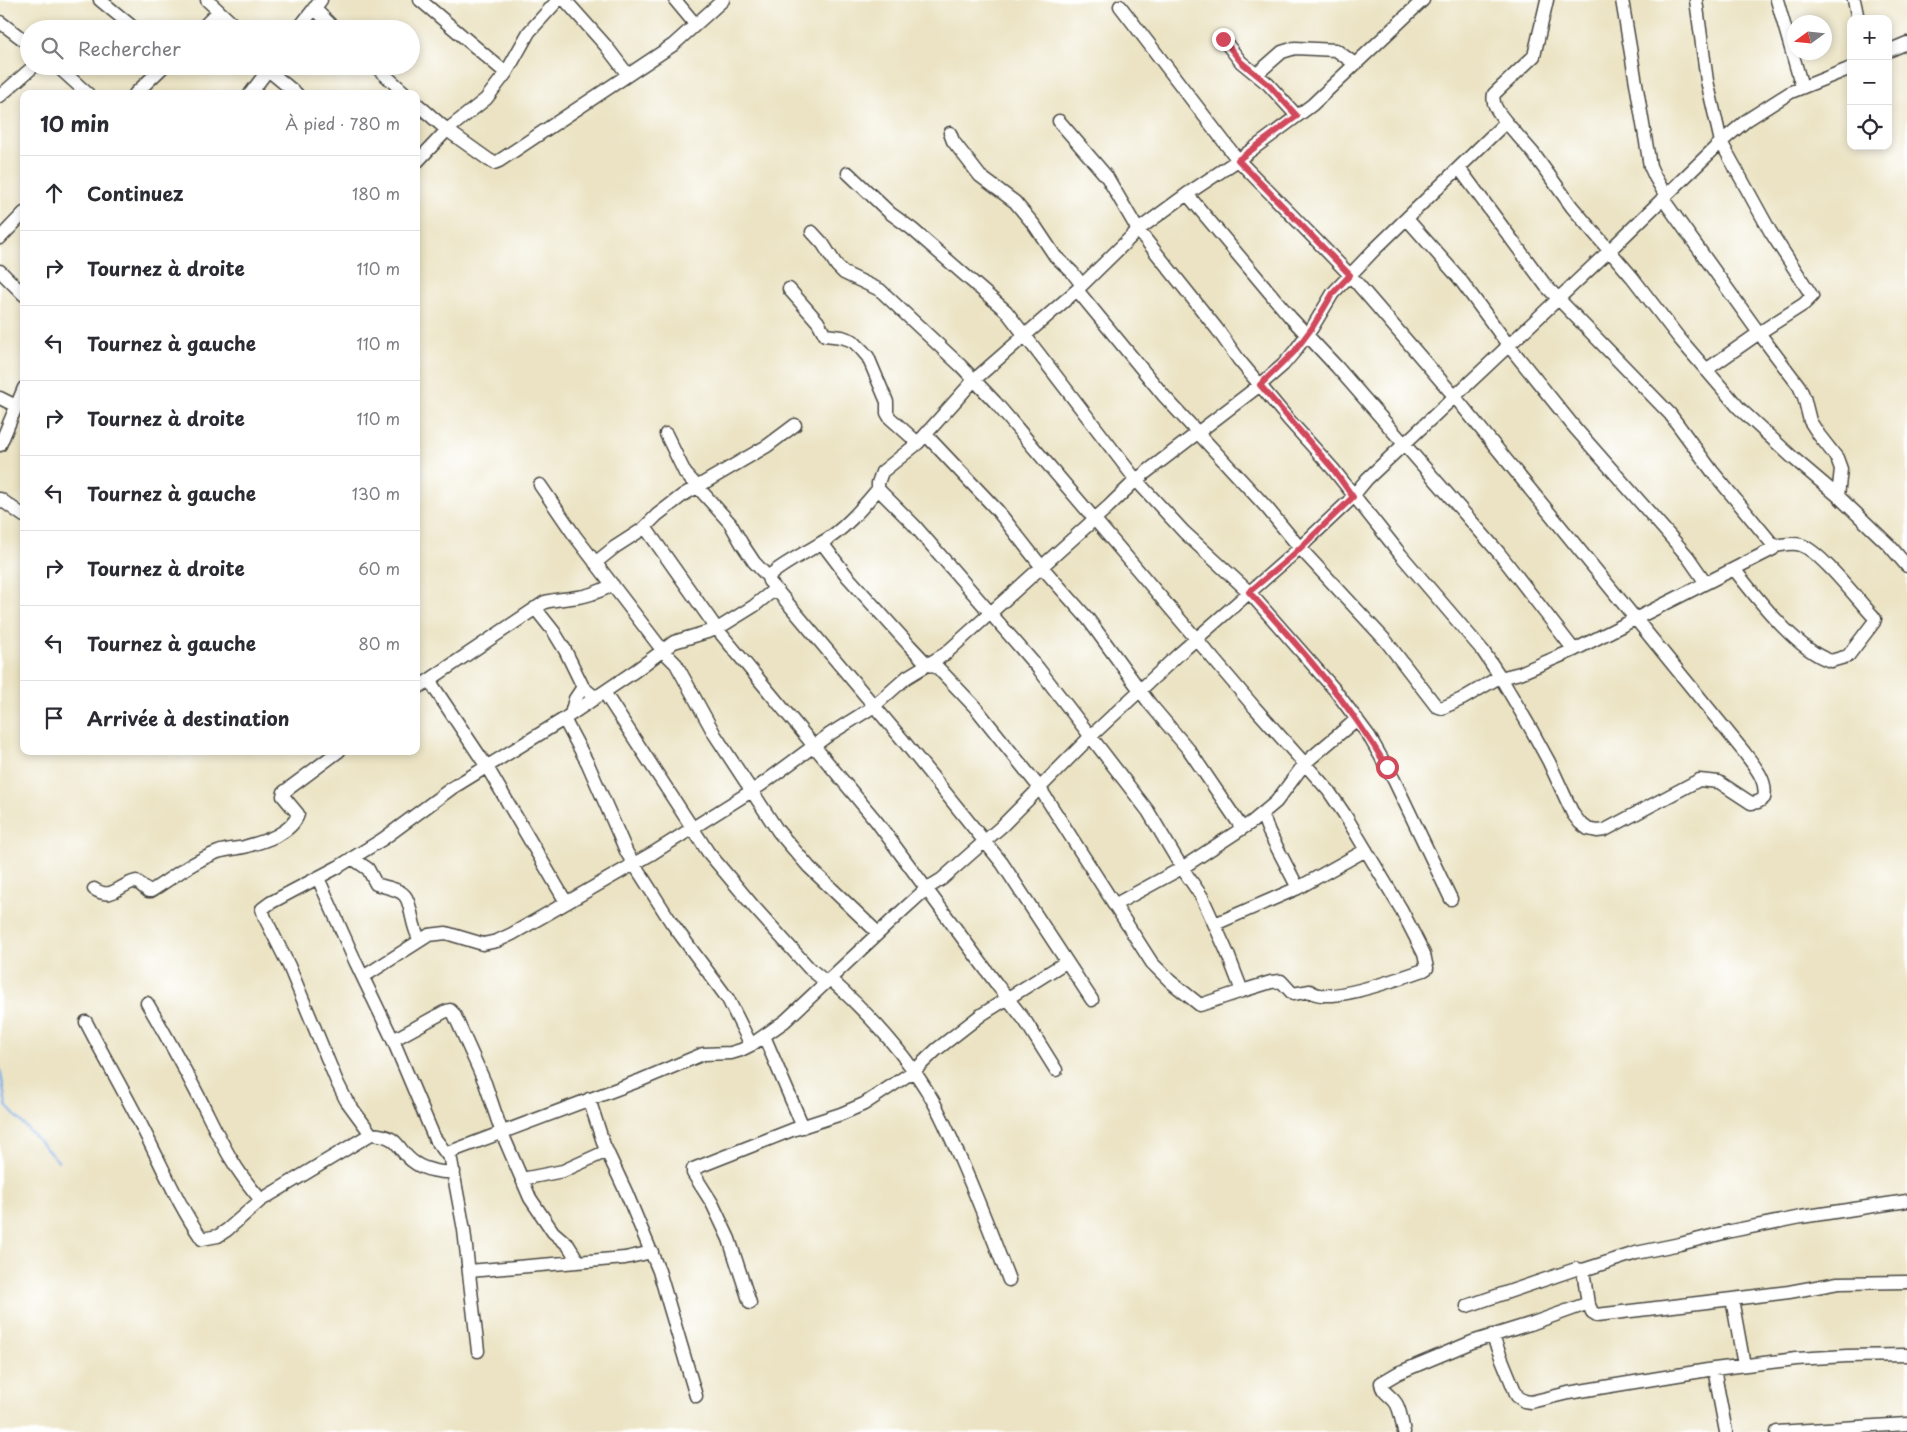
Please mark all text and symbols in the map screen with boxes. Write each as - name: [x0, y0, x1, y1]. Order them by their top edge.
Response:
- north arrow: [1787, 15, 1832, 60]
- map controls: [1847, 15, 1892, 150]
- button: +: [1847, 15, 1892, 60]
- search box: [20, 20, 420, 75]
- route end: [1212, 28, 1235, 51]
- icon: search: [38, 34, 66, 62]
- text: Rechercher: [78, 34, 181, 62]
- button: −: [1847, 60, 1892, 105]
- button: locate: [1847, 105, 1892, 150]
- text: 10 min: [40, 107, 110, 139]
- text: À pied · 780 m: [285, 111, 400, 135]
- icon: ahead: [40, 179, 68, 207]
- text: Continuez: [87, 179, 184, 207]
- text: 180 m: [352, 181, 400, 205]
- icon: right: [40, 254, 68, 282]
- text: Tournez à droite: [87, 254, 245, 282]
- text: 110 m: [357, 256, 400, 280]
- icon: left: [40, 329, 68, 357]
- text: Tournez à gauche: [87, 329, 256, 357]
- text: 110 m: [357, 331, 400, 355]
- icon: right: [40, 404, 68, 432]
- text: Tournez à droite: [87, 404, 245, 432]
- text: 110 m: [357, 406, 400, 430]
- icon: left: [40, 479, 68, 507]
- text: Tournez à gauche: [87, 479, 256, 507]
- text: 130 m: [352, 481, 400, 505]
- icon: right: [40, 554, 68, 582]
- text: Tournez à droite: [87, 554, 245, 582]
- text: 60 m: [358, 556, 400, 580]
- icon: left: [40, 629, 68, 657]
- text: Tournez à gauche: [87, 629, 256, 657]
- text: 80 m: [358, 631, 400, 655]
- icon: arrive: [40, 704, 68, 732]
- text: Arrivée à destination: [87, 704, 290, 732]
- route start: [1376, 756, 1399, 779]

